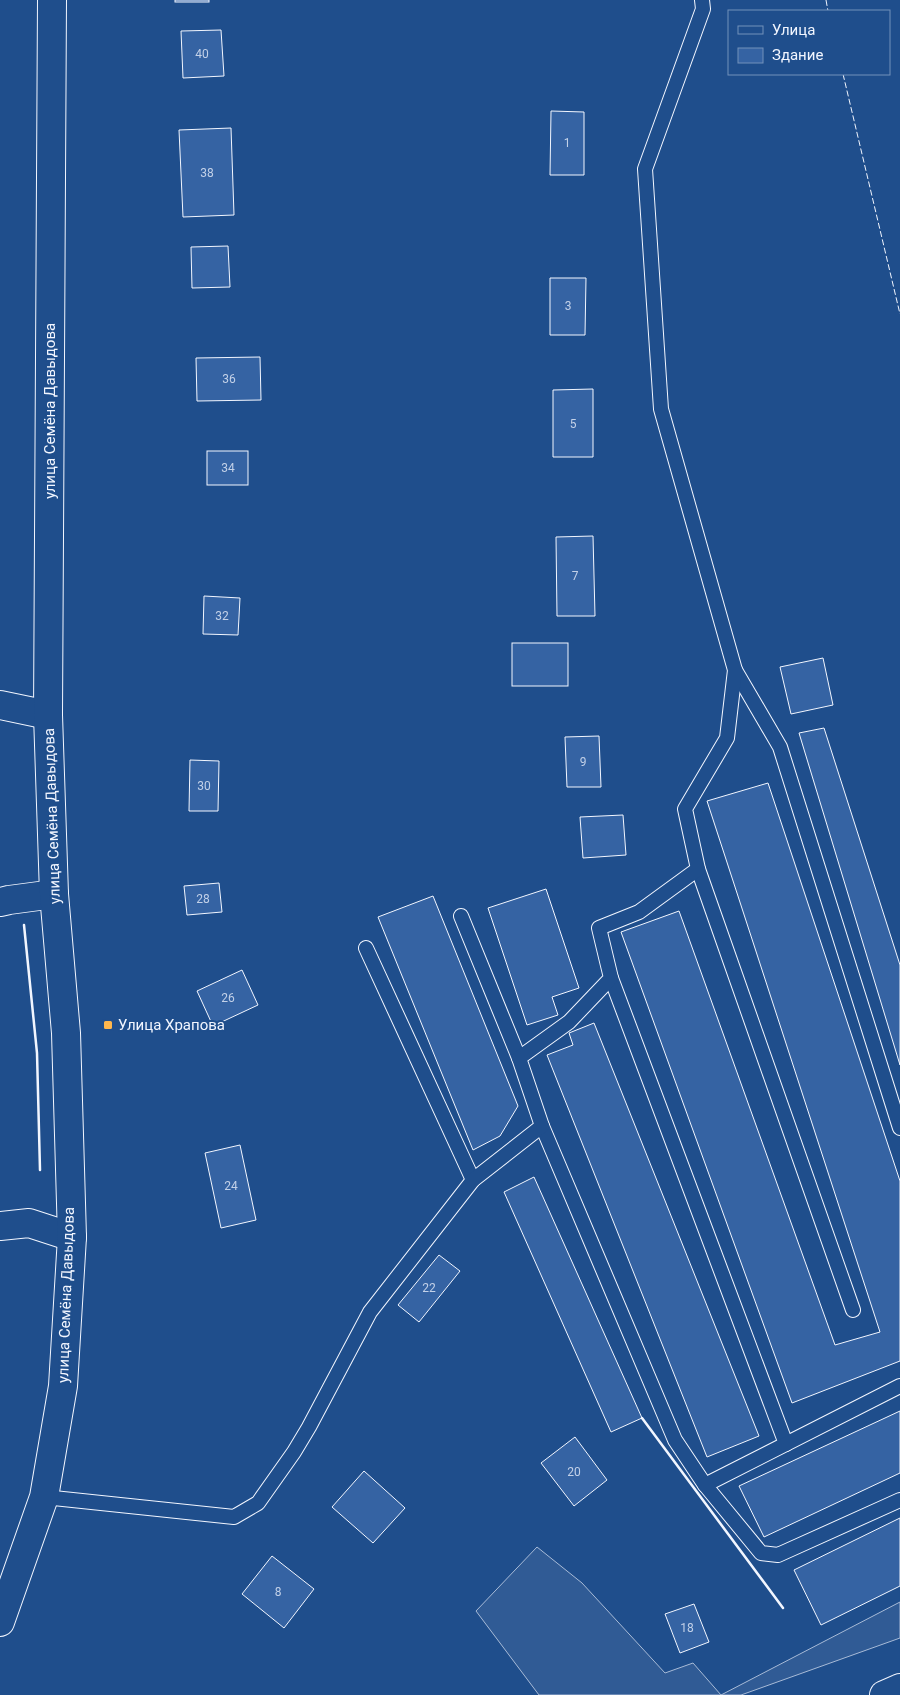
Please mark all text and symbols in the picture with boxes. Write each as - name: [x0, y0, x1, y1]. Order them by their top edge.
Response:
- legend: [728, 10, 890, 75]
- text: Улица: [772, 21, 815, 39]
- text: Здание: [772, 46, 823, 64]
- house number: 40: [195, 47, 209, 61]
- house number: 1: [564, 136, 570, 150]
- house number: 38: [200, 166, 214, 180]
- house number: 3: [565, 299, 571, 313]
- street label: улица Семёна Давыдова: [41, 323, 59, 499]
- house number: 36: [222, 372, 236, 386]
- house number: 5: [570, 417, 577, 431]
- house number: 34: [221, 461, 235, 475]
- house number: 7: [572, 569, 579, 583]
- house number: 32: [215, 609, 229, 623]
- street label: улица Семёна Давыдова: [40, 728, 64, 904]
- house number: 9: [580, 755, 586, 769]
- house number: 30: [197, 779, 211, 793]
- house number: 28: [196, 892, 210, 906]
- house number: 26: [221, 991, 235, 1005]
- place label: Улица Храпова: [118, 1016, 225, 1034]
- marker: Улица Храпова: [102, 1019, 114, 1031]
- house number: 24: [224, 1179, 238, 1193]
- street label: улица Семёна Давыдова: [54, 1207, 78, 1383]
- house number: 22: [422, 1281, 436, 1295]
- house number: 20: [567, 1465, 581, 1479]
- house number: 8: [275, 1585, 282, 1599]
- house number: 18: [680, 1621, 694, 1635]

